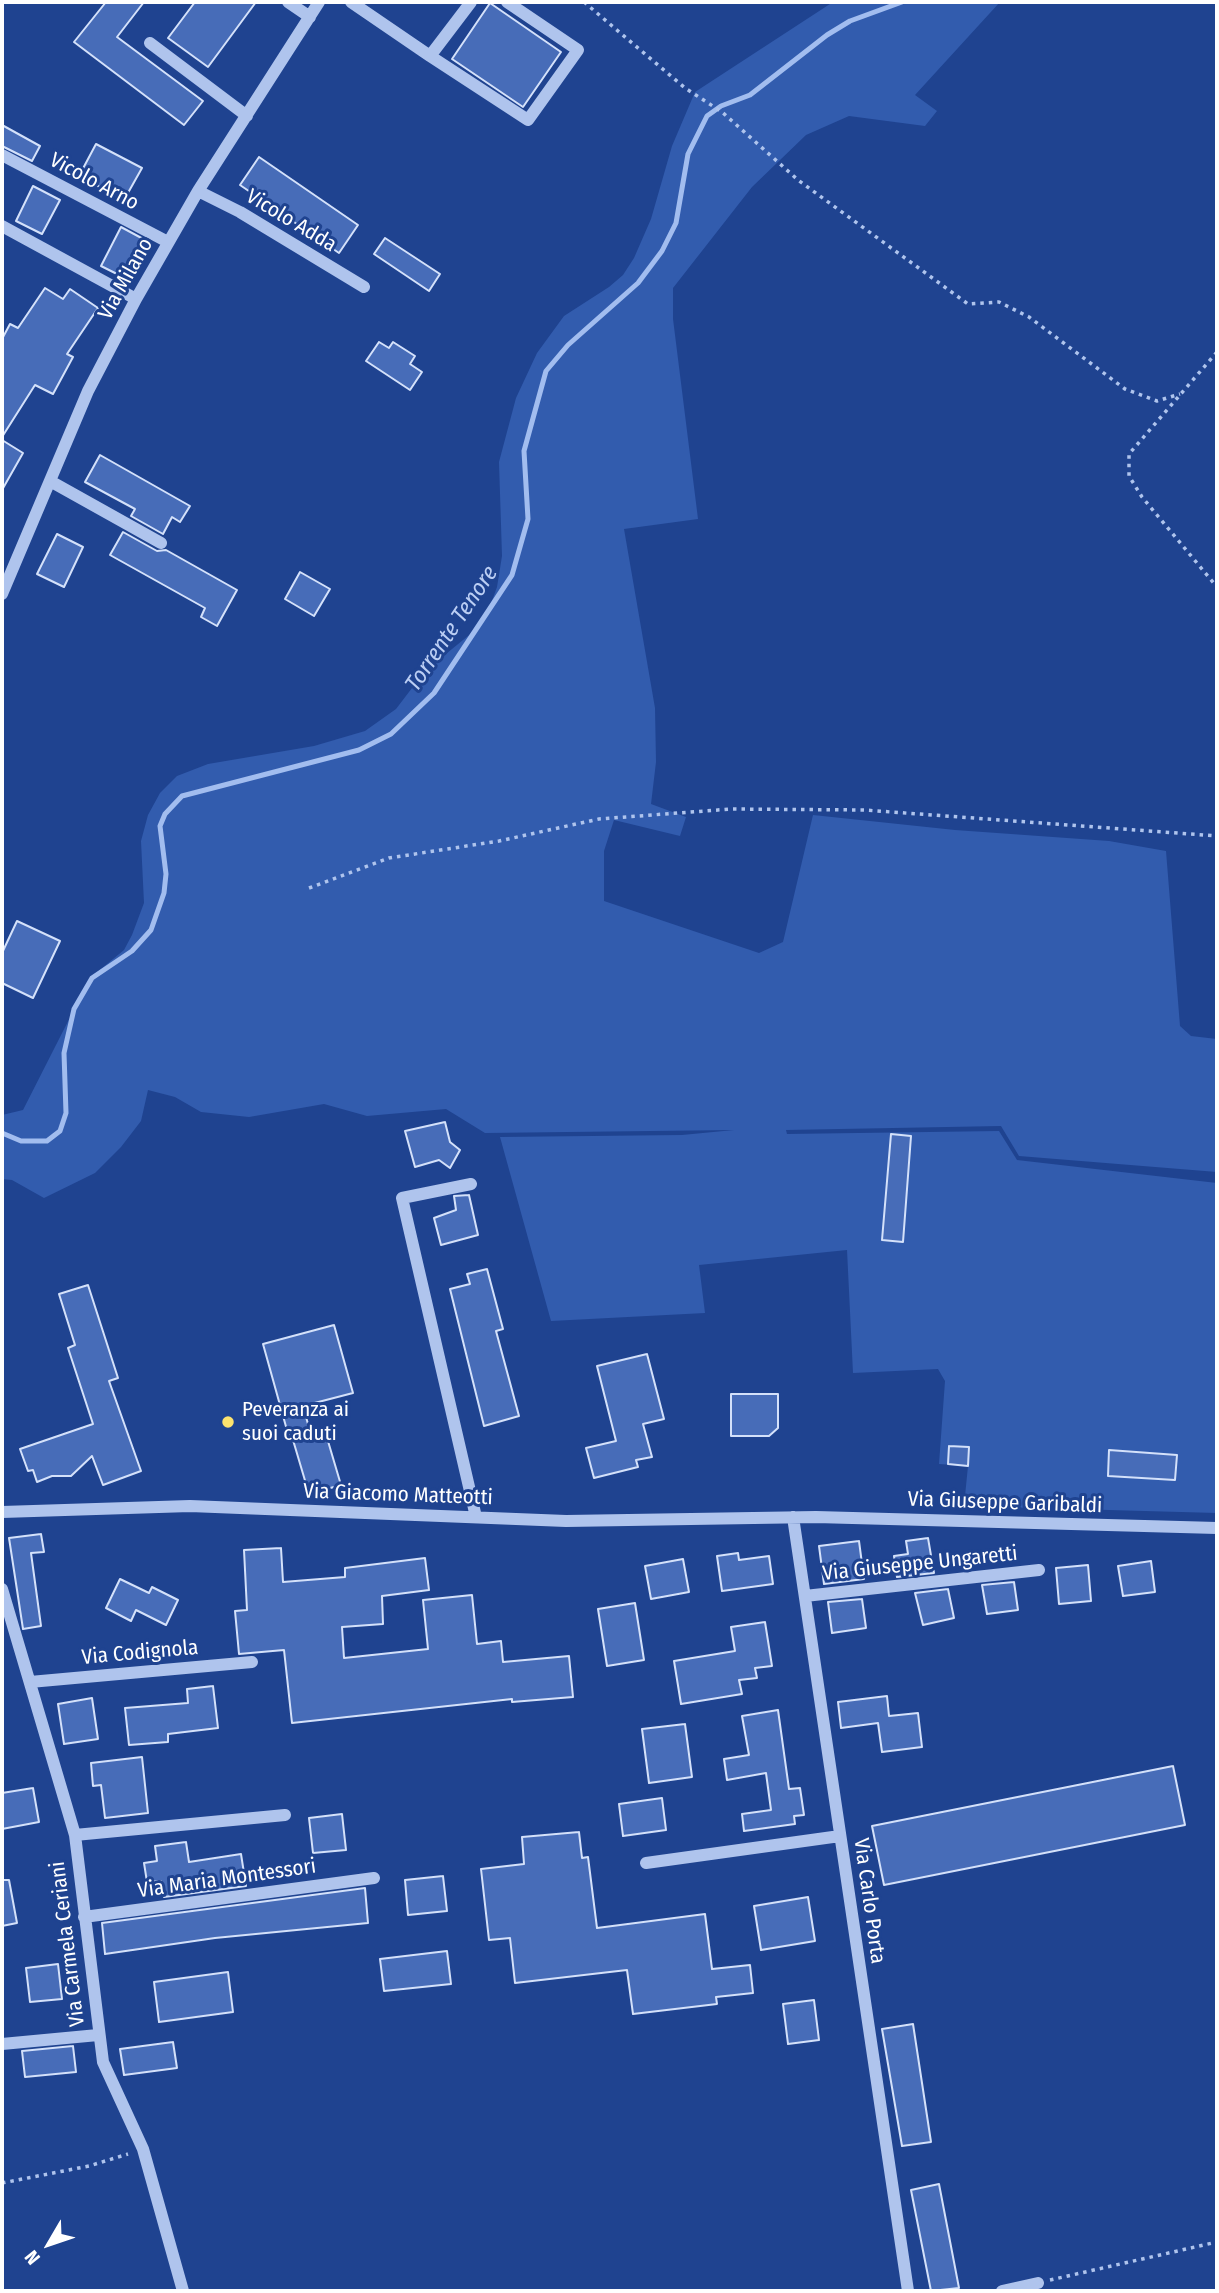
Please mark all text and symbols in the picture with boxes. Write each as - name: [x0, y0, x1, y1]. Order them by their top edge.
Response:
- street label: Vicolo Arno: [45, 148, 143, 216]
- street label: Vicolo Adda: [241, 184, 341, 258]
- street label: Via Milano: [93, 234, 159, 324]
- water label: Torrente Tenore: [400, 561, 504, 697]
- place label: Peveranza ai suoi caduti: [242, 1397, 349, 1447]
- marker: Peveranza ai suoi caduti: [220, 1414, 236, 1430]
- street label: Via Giacomo Matteotti: [303, 1479, 493, 1511]
- street label: Via Giuseppe Garibaldi: [907, 1487, 1103, 1519]
- street label: Via Giuseppe Ungaretti: [821, 1541, 1019, 1587]
- street label: Via Codignola: [81, 1635, 199, 1671]
- street label: Via Carlo Porta: [848, 1837, 890, 1965]
- street label: Via Maria Montessori: [136, 1854, 318, 1904]
- street label: Via Carmela Ceriani: [45, 1860, 91, 2028]
- north arrow: [14, 2209, 84, 2279]
- text: N: [20, 2246, 45, 2269]

